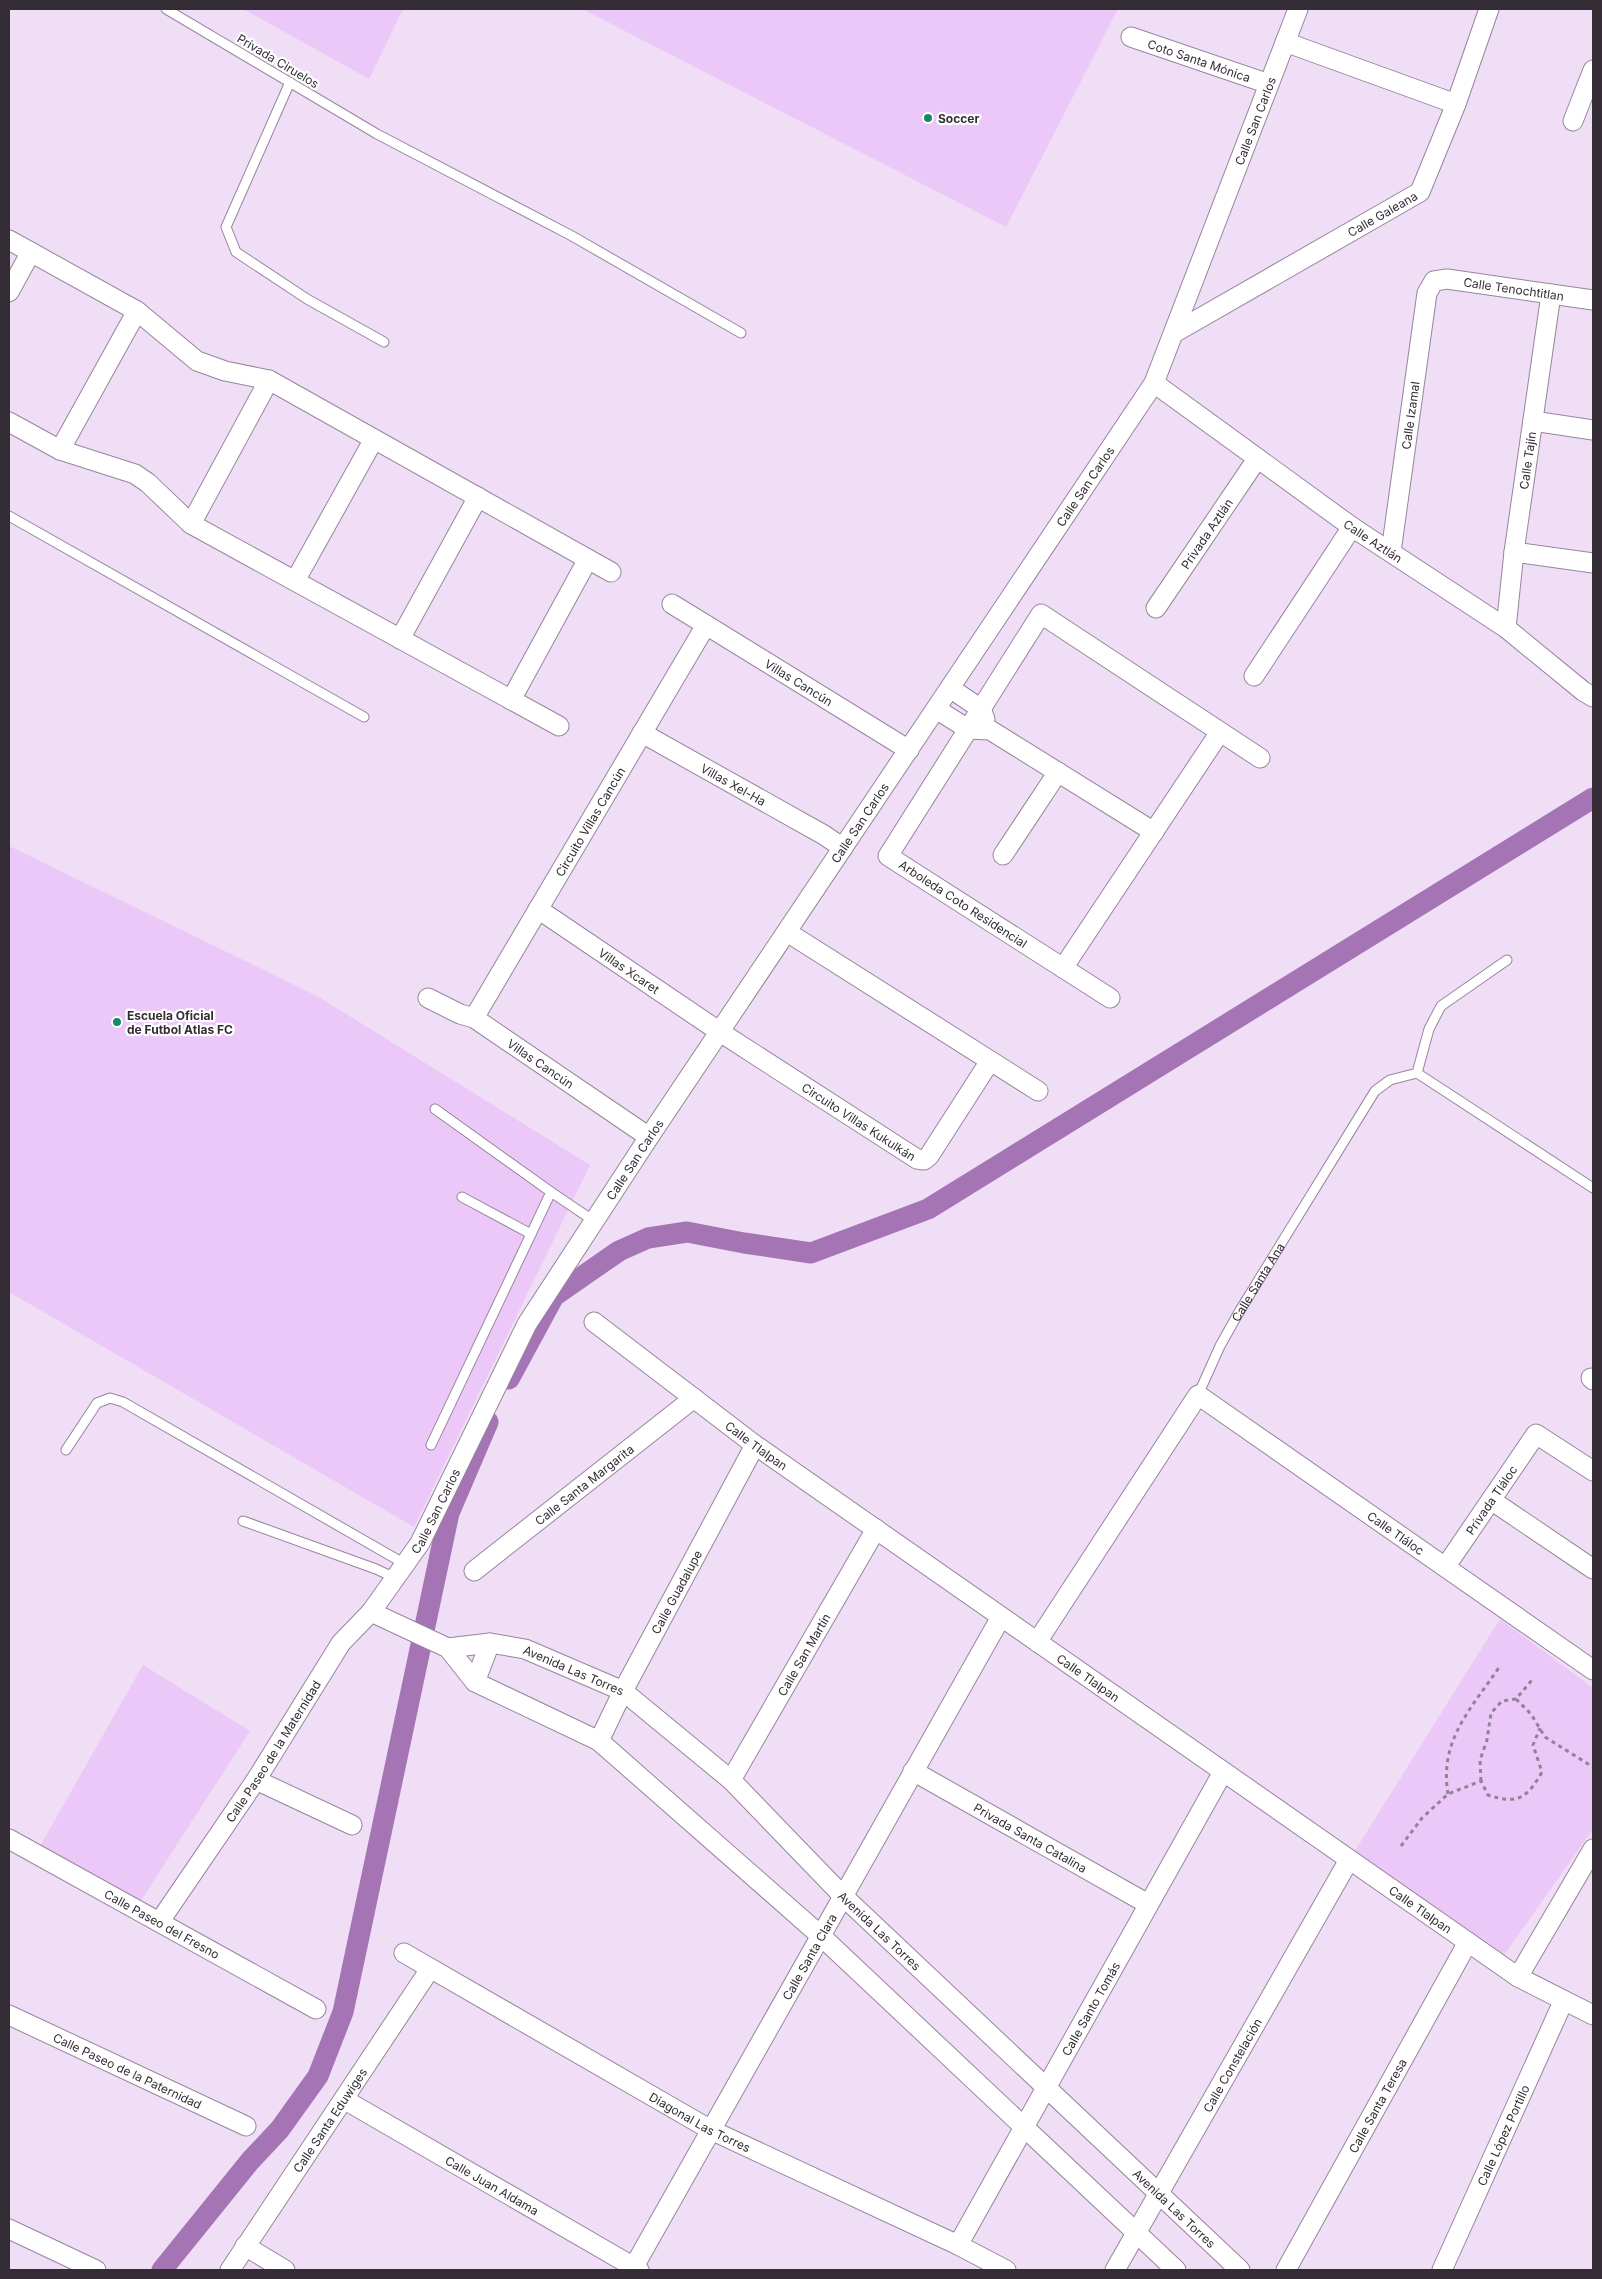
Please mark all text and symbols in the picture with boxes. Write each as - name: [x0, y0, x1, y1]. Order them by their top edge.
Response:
- street label: Privada Ciruelos: [234, 31, 322, 91]
- street label: Coto Santa Mónica: [1146, 36, 1253, 85]
- street label: Calle San Carlos: [1231, 75, 1279, 167]
- place label: Soccer: [938, 111, 979, 126]
- marker: Soccer: [922, 112, 934, 124]
- street label: Calle Galeana: [1345, 188, 1420, 240]
- street label: Calle Tenochtitlan: [1463, 274, 1565, 303]
- street label: Calle Izamal: [1398, 380, 1422, 450]
- street label: Calle Tajín: [1516, 430, 1539, 490]
- street label: Calle San Carlos: [1053, 443, 1117, 529]
- street label: Privada Aztlán: [1177, 495, 1236, 572]
- street label: Calle Aztlán: [1341, 516, 1405, 566]
- street label: Villas Cancún: [762, 656, 836, 709]
- street label: Villas Xel-Ha: [698, 760, 769, 809]
- street label: Circuito Villas Cancún: [552, 764, 628, 879]
- street label: Calle San Carlos: [827, 780, 892, 866]
- street label: Arboleda Coto Residencial: [896, 857, 1030, 951]
- street label: Villas Xcaret: [596, 945, 663, 997]
- place label: Escuela Oficial de Futbol Atlas FC: [127, 1008, 233, 1037]
- marker: Escuela Oficial de Futbol Atlas FC: [111, 1016, 123, 1028]
- street label: Villas Cancún: [505, 1035, 577, 1091]
- street label: Circuito Villas Kukulkán: [799, 1079, 919, 1164]
- street label: Calle San Carlos: [603, 1116, 666, 1202]
- street label: Calle Santa Ana: [1228, 1240, 1287, 1324]
- street label: Calle Tlalpan: [722, 1418, 791, 1473]
- street label: Calle Santa Margarita: [532, 1441, 637, 1528]
- street label: Privada Tláloc: [1462, 1462, 1520, 1537]
- street label: Calle San Carlos: [407, 1466, 463, 1557]
- street label: Calle Tláloc: [1365, 1508, 1427, 1558]
- street label: Calle Guadalupe: [648, 1547, 705, 1636]
- street label: Calle San Martín: [774, 1610, 833, 1698]
- street label: Avenida Las Torres: [521, 1642, 627, 1698]
- street label: Calle Tlalpan: [1054, 1650, 1123, 1705]
- street label: Calle Paseo de la Maternidad: [222, 1677, 324, 1825]
- street label: Privada Santa Catalina: [971, 1799, 1090, 1875]
- street label: Calle Tlalpan: [1386, 1882, 1455, 1936]
- street label: Calle Paseo del Fresno: [102, 1886, 222, 1962]
- street label: Avenida Las Torres: [835, 1888, 924, 1973]
- street label: Calle Santa Clara: [779, 1911, 840, 2003]
- street label: Calle Santo Tomás: [1058, 1959, 1123, 2058]
- street label: Calle Constelación: [1199, 2015, 1265, 2115]
- street label: Calle Paseo de la Paternidad: [51, 2029, 204, 2112]
- street label: Calle Santa Teresa: [1345, 2056, 1409, 2155]
- street label: Calle Santa Eduwiges: [289, 2065, 370, 2175]
- street label: Calle López Portillo: [1474, 2082, 1532, 2188]
- street label: Diagonal Las Torres: [647, 2089, 753, 2155]
- street label: Calle Juan Aldama: [443, 2152, 542, 2218]
- street label: Avenida Las Torres: [1130, 2166, 1219, 2251]

